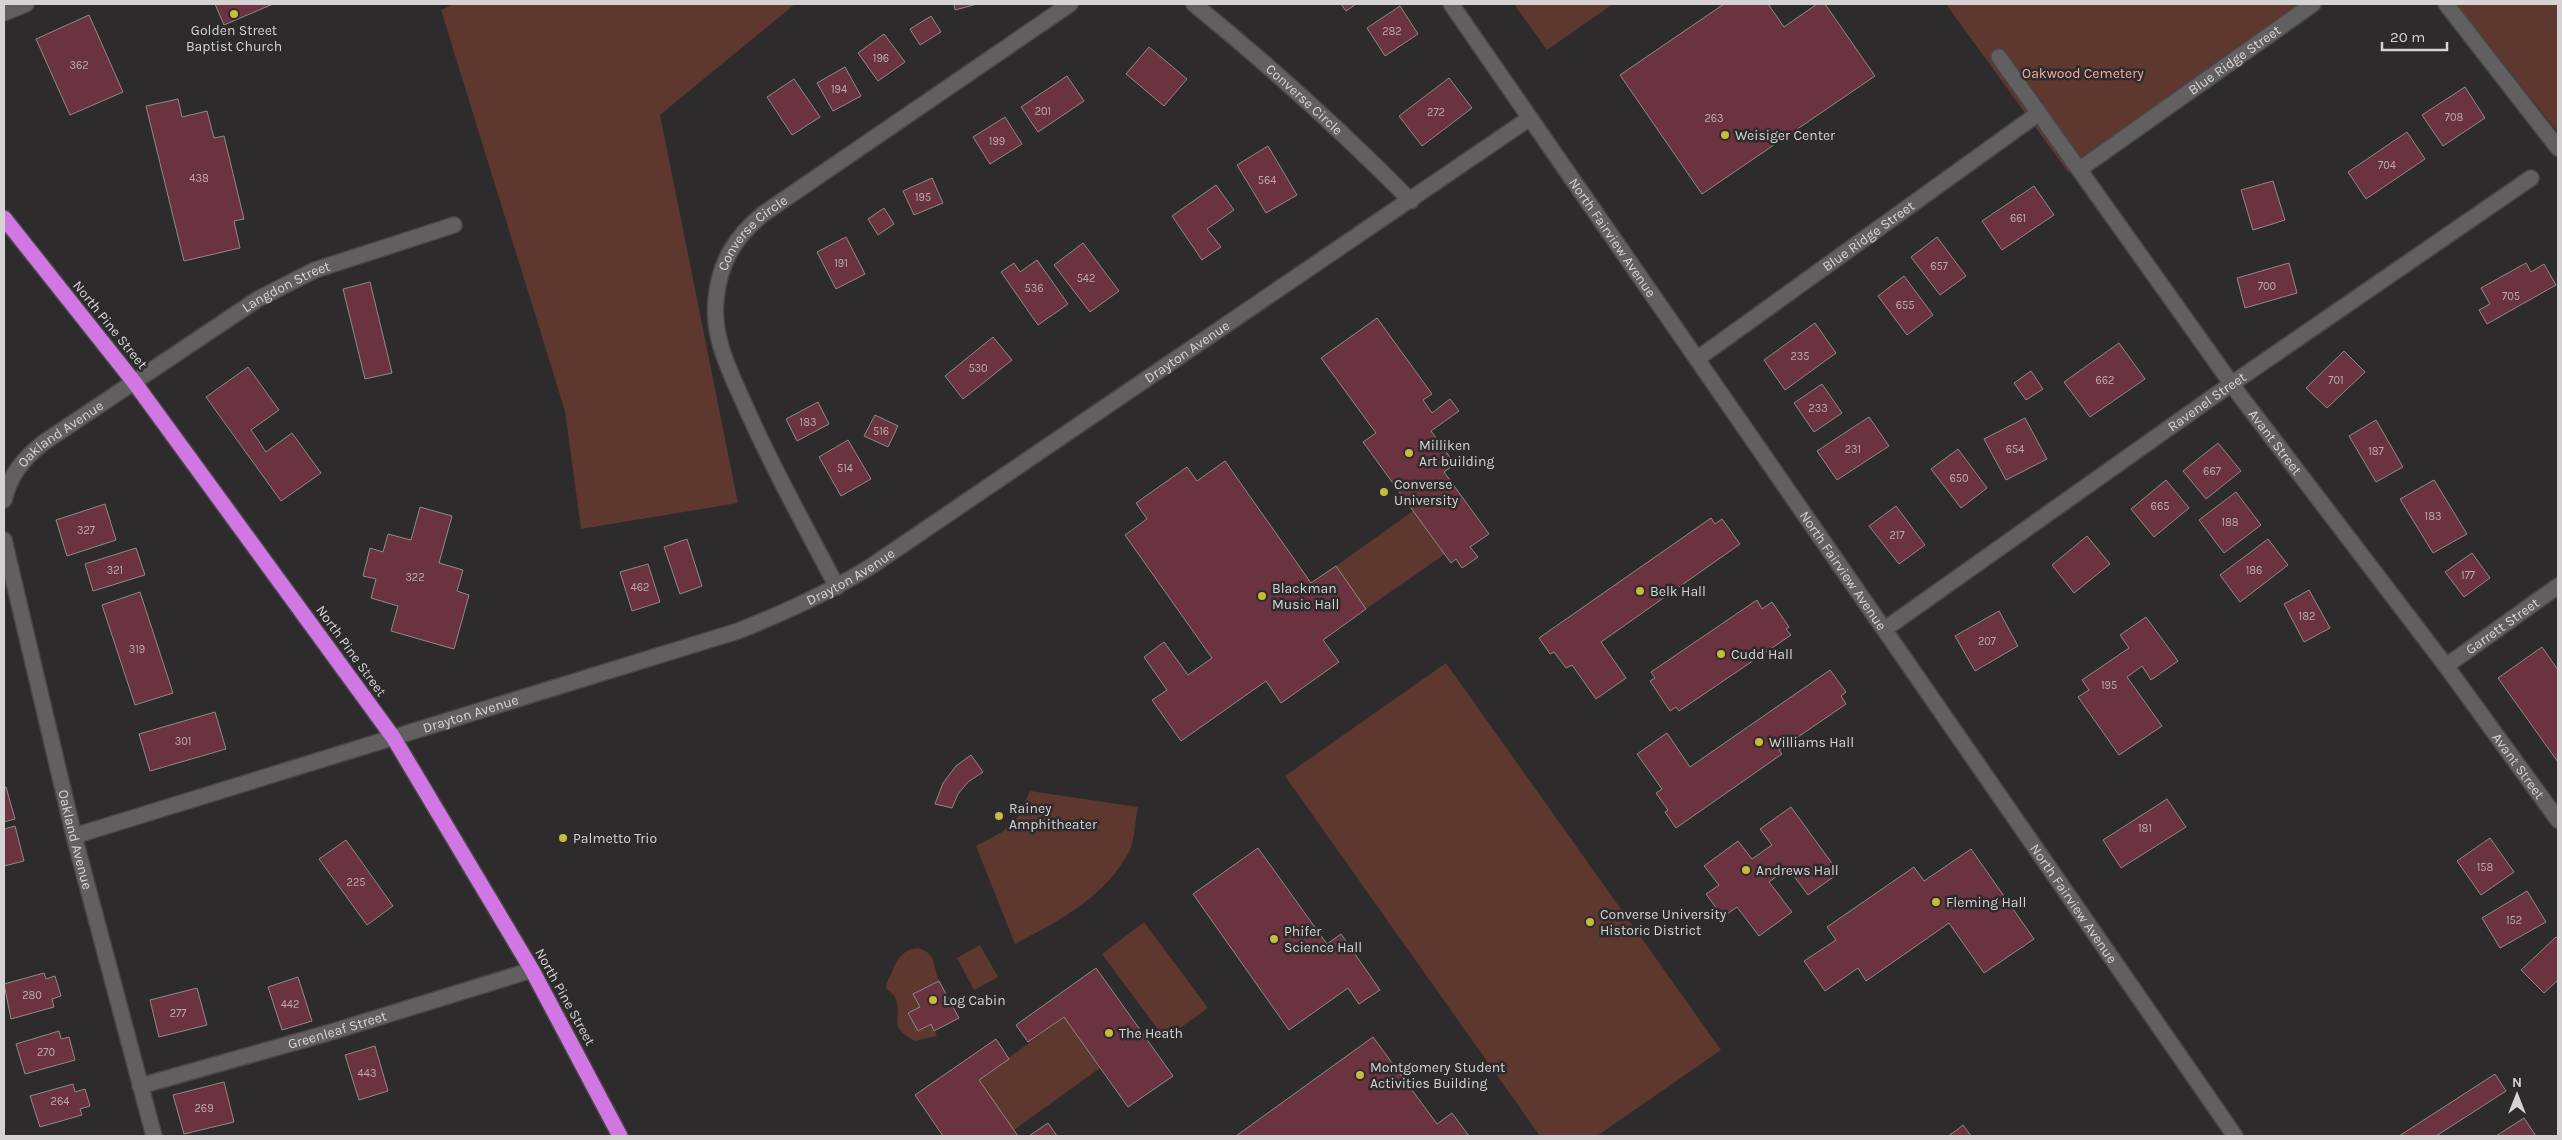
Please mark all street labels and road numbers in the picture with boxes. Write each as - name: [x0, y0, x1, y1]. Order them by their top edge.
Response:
- street label: Blue Ridge Street: [2185, 21, 2284, 98]
- street label: Converse Circle: [1262, 60, 1347, 139]
- street label: North Fairview Avenue: [1565, 175, 1660, 300]
- street label: Converse Circle: [714, 191, 791, 273]
- street label: Blue Ridge Street: [1819, 197, 1918, 275]
- street label: Langdon Street: [239, 257, 332, 316]
- street label: North Pine Street: [69, 277, 151, 373]
- street label: Drayton Avenue: [1141, 316, 1233, 386]
- street label: Ravenel Street: [2164, 368, 2249, 435]
- street label: Oakland Avenue: [14, 397, 107, 471]
- street label: Avant Street: [2245, 406, 2306, 478]
- street label: North Fairview Avenue: [1796, 507, 1891, 633]
- street label: Drayton Avenue: [803, 544, 898, 609]
- street label: Garrett Street: [2462, 594, 2542, 658]
- street label: North Pine Street: [312, 602, 390, 700]
- street label: Drayton Avenue: [421, 691, 521, 736]
- street label: Avant Street: [2489, 729, 2548, 802]
- street label: Oakland Avenue: [55, 788, 96, 891]
- street label: North Fairview Avenue: [2027, 840, 2121, 966]
- street label: North Pine Street: [531, 945, 599, 1049]
- street label: Greenleaf Street: [286, 1007, 389, 1052]

